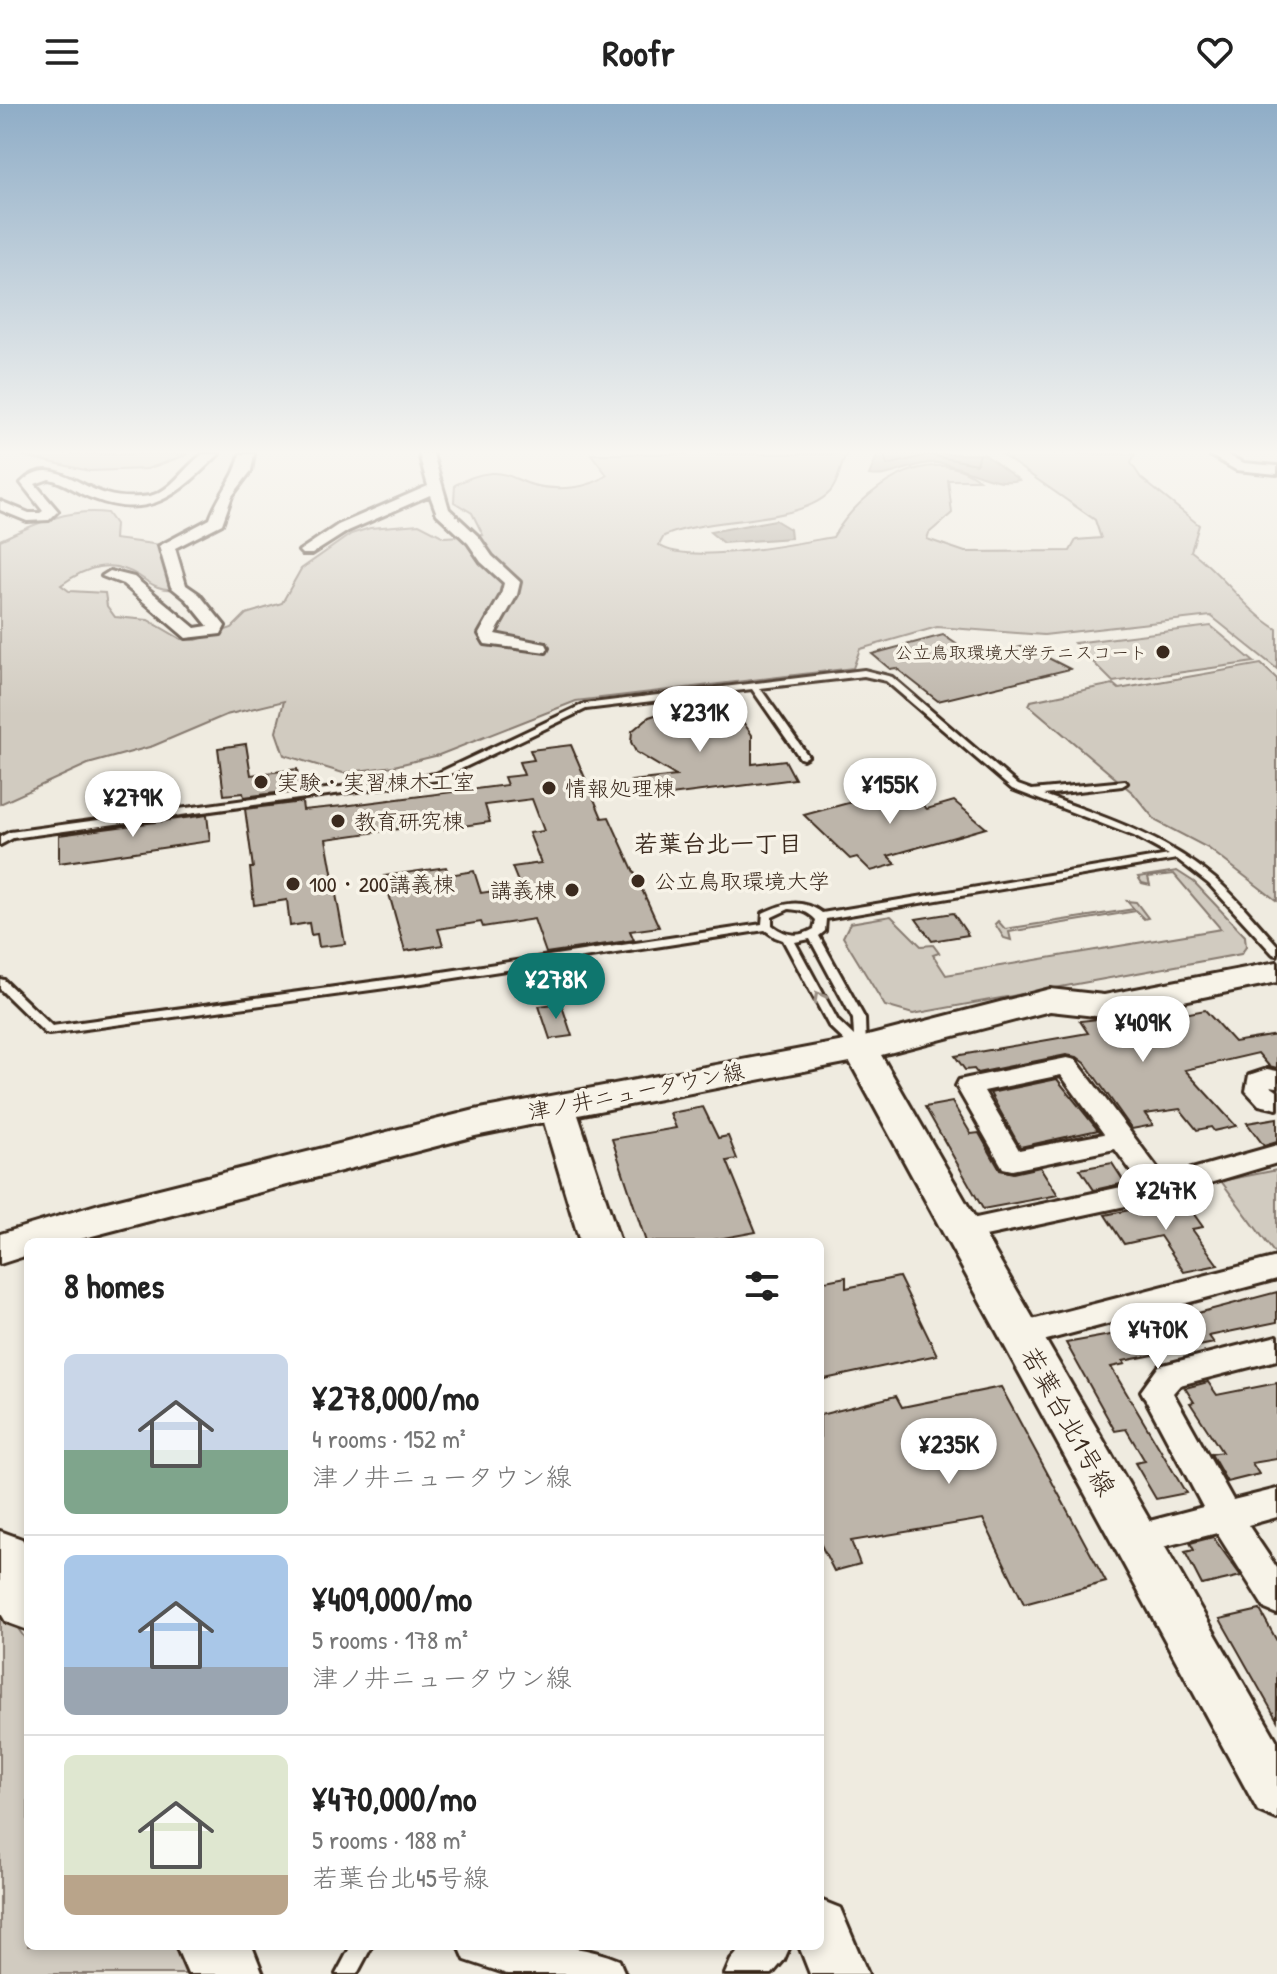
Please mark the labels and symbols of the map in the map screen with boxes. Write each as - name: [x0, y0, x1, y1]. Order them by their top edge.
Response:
- place label: 公立鳥取環境大学テニスコート: [895, 640, 1147, 665]
- marker: 公立鳥取環境大学テニスコート: [1154, 643, 1172, 661]
- pin: ¥231K: [644, 686, 756, 754]
- pin: ¥155K: [834, 758, 946, 826]
- place label: 実験・実習棟木工室: [277, 767, 475, 797]
- pin: ¥279K: [77, 771, 189, 839]
- marker: 実験・実習棟木工室: [252, 773, 270, 791]
- place label: 情報処理棟: [565, 773, 675, 803]
- marker: 情報処理棟: [540, 779, 558, 797]
- place label: 教育研究棟: [354, 806, 464, 836]
- marker: 教育研究棟: [329, 812, 347, 830]
- district label: 若葉台北一丁目: [634, 827, 802, 859]
- place label: 公立鳥取環境大学: [654, 866, 830, 896]
- place label: 100・200講義棟: [309, 869, 455, 899]
- marker: 公立鳥取環境大学: [629, 872, 647, 890]
- marker: 100・200講義棟: [284, 875, 302, 893]
- place label: 講義棟: [490, 875, 556, 905]
- marker: 講義棟: [563, 881, 581, 899]
- pin: ¥278K: [500, 953, 612, 1021]
- one-way arrow: [813, 992, 829, 1006]
- pin: ¥409K: [1087, 996, 1199, 1064]
- street label: 津ノ井ニュータウン線: [525, 1055, 747, 1127]
- pin: ¥247K: [1110, 1164, 1222, 1232]
- pin: ¥470K: [1102, 1303, 1214, 1371]
- street label: 若葉台北1号線: [1014, 1340, 1124, 1502]
- pin: ¥235K: [893, 1418, 1005, 1486]

